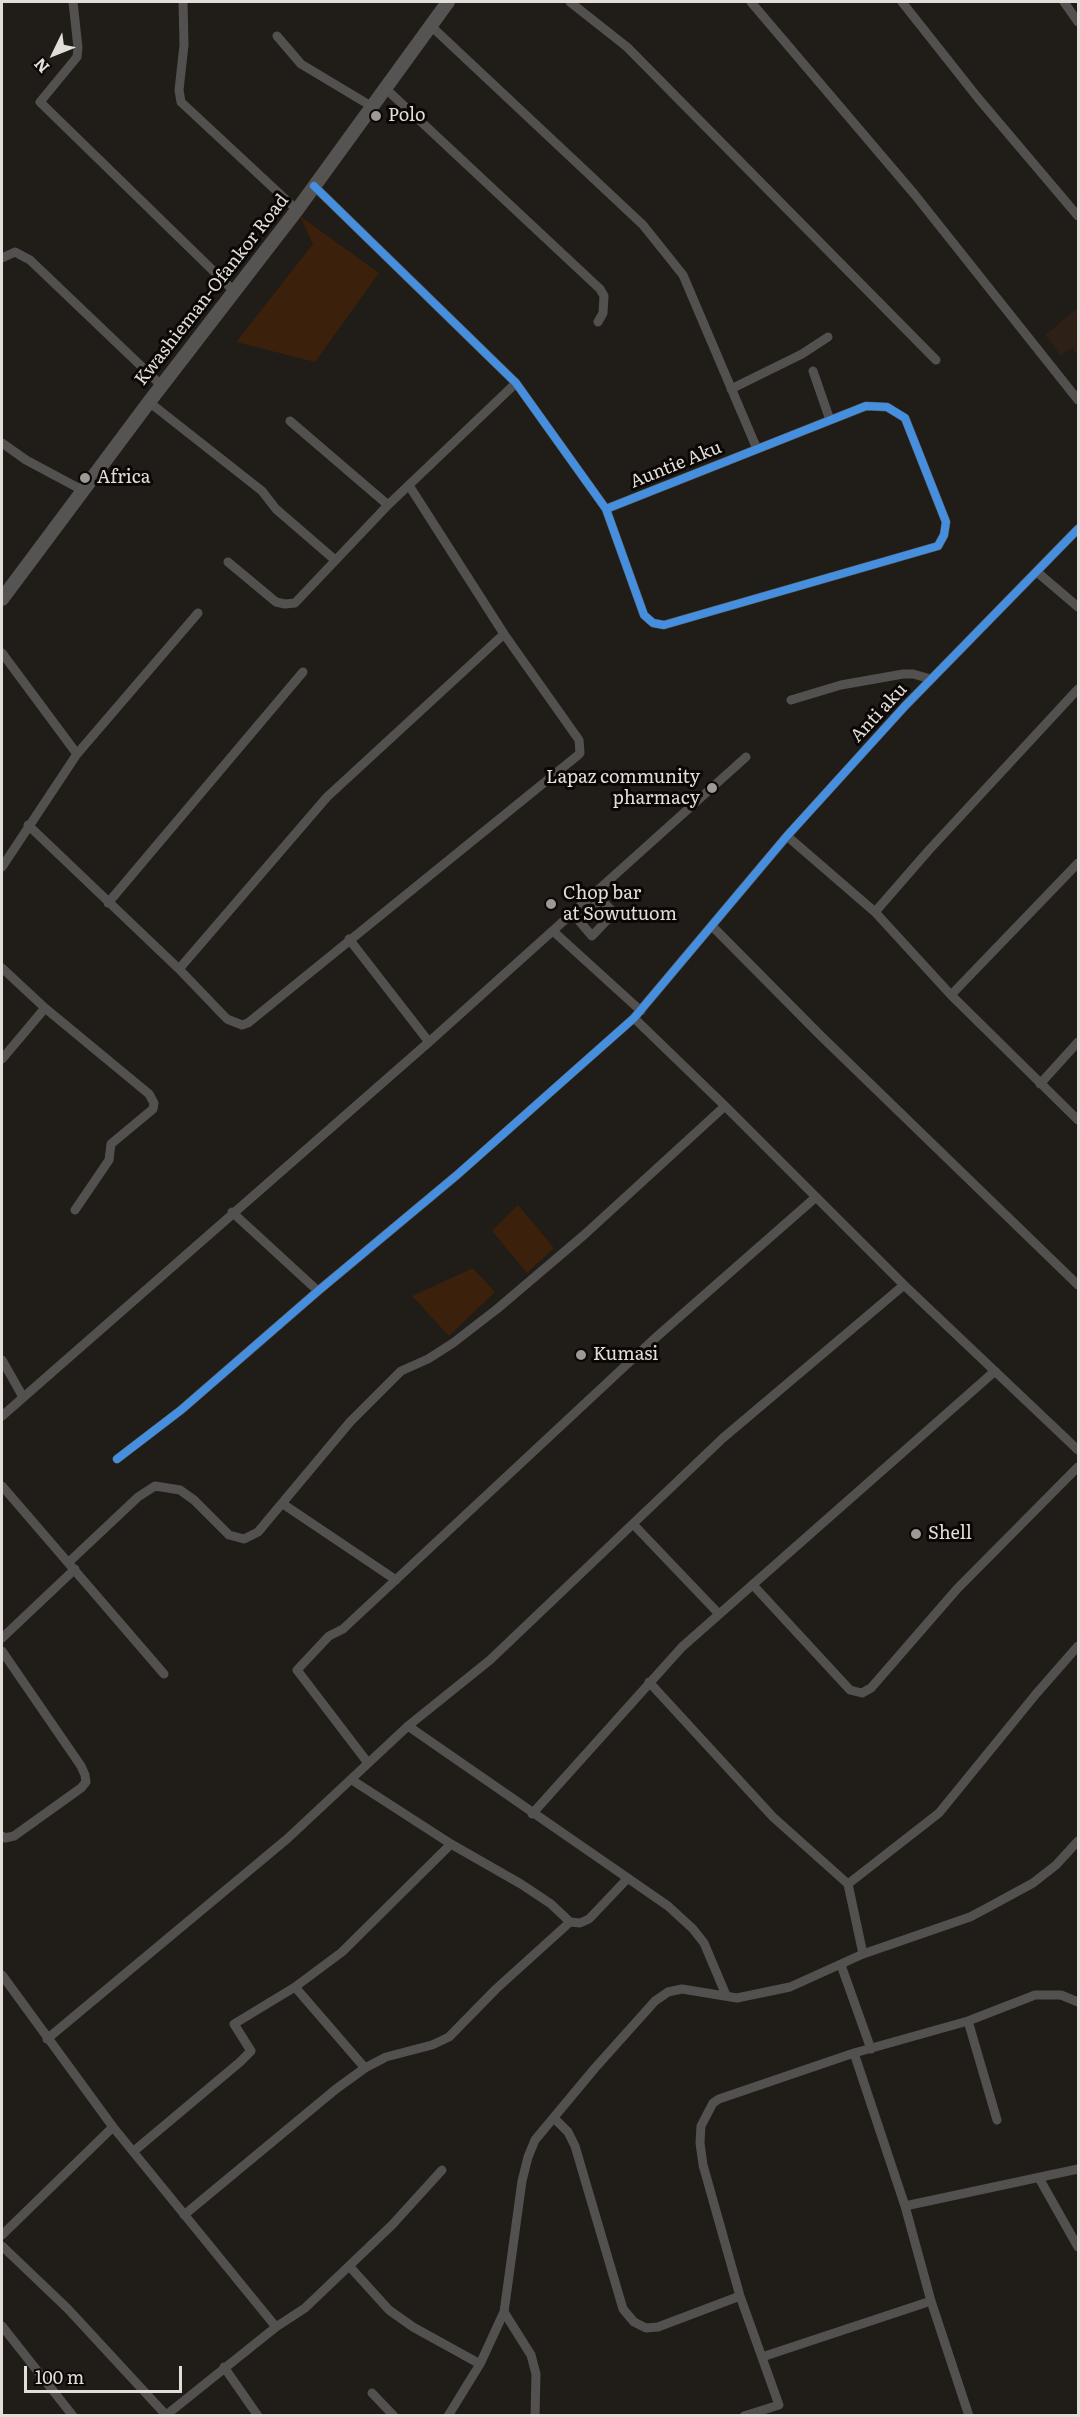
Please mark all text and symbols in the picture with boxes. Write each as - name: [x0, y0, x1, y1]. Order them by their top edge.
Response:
- north arrow: [24, 24, 84, 84]
- text: N: [27, 53, 54, 79]
- place label: Polo: [388, 105, 426, 127]
- marker: Polo: [369, 109, 383, 123]
- street label: Kwashieman-Ofankor Road: [131, 190, 293, 390]
- street label: Auntie Aku: [627, 437, 725, 493]
- place label: Africa: [97, 467, 150, 489]
- marker: Africa: [78, 471, 92, 485]
- street label: Anti aku: [846, 679, 912, 747]
- place label: Lapaz community pharmacy: [546, 767, 700, 810]
- marker: Lapaz community pharmacy: [705, 781, 719, 795]
- place label: Chop bar at Sowutuom: [563, 883, 677, 926]
- marker: Chop bar at Sowutuom: [544, 897, 558, 911]
- place label: Kumasi: [593, 1344, 658, 1366]
- marker: Kumasi: [574, 1348, 588, 1362]
- place label: Shell: [928, 1523, 972, 1545]
- marker: Shell: [909, 1527, 923, 1541]
- scale bar: [27, 2354, 184, 2392]
- text: 100 m: [35, 2363, 84, 2390]

